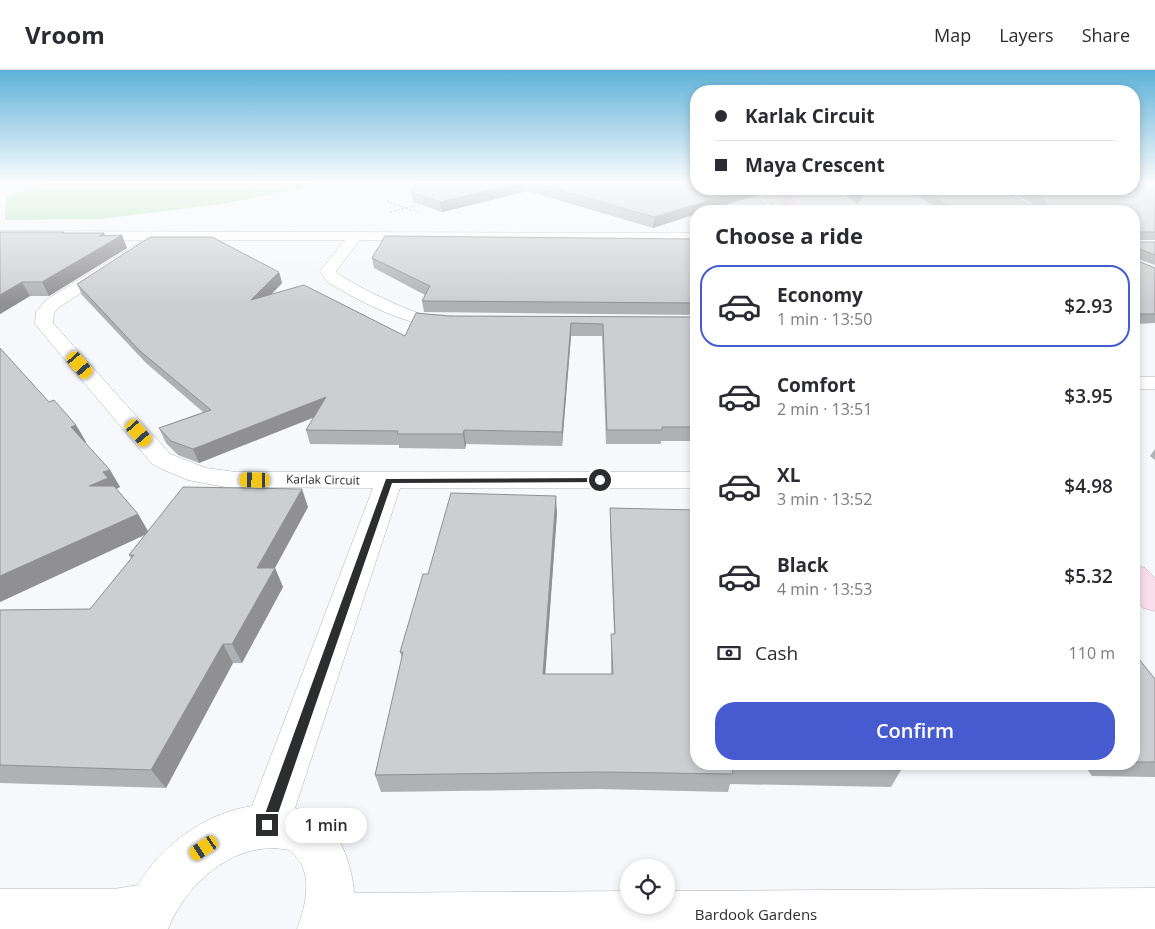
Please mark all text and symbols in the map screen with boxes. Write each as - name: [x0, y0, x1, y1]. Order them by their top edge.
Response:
- text: Vroom: [25, 18, 105, 51]
- text: Map: [934, 23, 971, 47]
- text: Layers: [999, 23, 1054, 47]
- text: Share: [1082, 23, 1130, 47]
- text: Karlak Circuit: [745, 103, 875, 129]
- text: Maya Crescent: [745, 152, 885, 178]
- text: Choose a ride: [715, 220, 863, 250]
- text: Economy: [777, 282, 863, 308]
- icon: car: [717, 284, 762, 329]
- text: $2.93: [1064, 293, 1113, 319]
- text: 1 min · 13:50: [777, 308, 872, 330]
- car: [64, 349, 95, 381]
- text: Comfort: [777, 372, 856, 398]
- icon: car: [717, 374, 762, 419]
- text: $3.95: [1064, 383, 1113, 409]
- text: 2 min · 13:51: [777, 398, 872, 420]
- car: [123, 417, 154, 449]
- text: XL: [777, 462, 800, 488]
- icon: car: [717, 464, 762, 509]
- route start: [589, 469, 611, 491]
- street label: Karlak Circuit: [286, 470, 360, 489]
- car: [239, 472, 270, 488]
- text: $4.98: [1064, 473, 1113, 499]
- text: 3 min · 13:52: [777, 488, 872, 510]
- text: Black: [777, 552, 829, 578]
- icon: car: [717, 554, 762, 599]
- text: $5.32: [1064, 563, 1113, 589]
- text: 4 min · 13:53: [777, 578, 872, 600]
- icon: cash: [715, 639, 743, 667]
- text: Cash: [755, 640, 798, 666]
- text: 110 m: [1069, 642, 1115, 664]
- button: Confirm: [715, 702, 1115, 760]
- callout: 1 min: [284, 808, 367, 842]
- route end: [256, 814, 278, 836]
- text: 1 min: [304, 814, 348, 836]
- car: [187, 833, 220, 863]
- map controls: [620, 859, 675, 914]
- button: locate: [620, 859, 675, 914]
- street label: Bardook Gardens: [695, 904, 817, 924]

